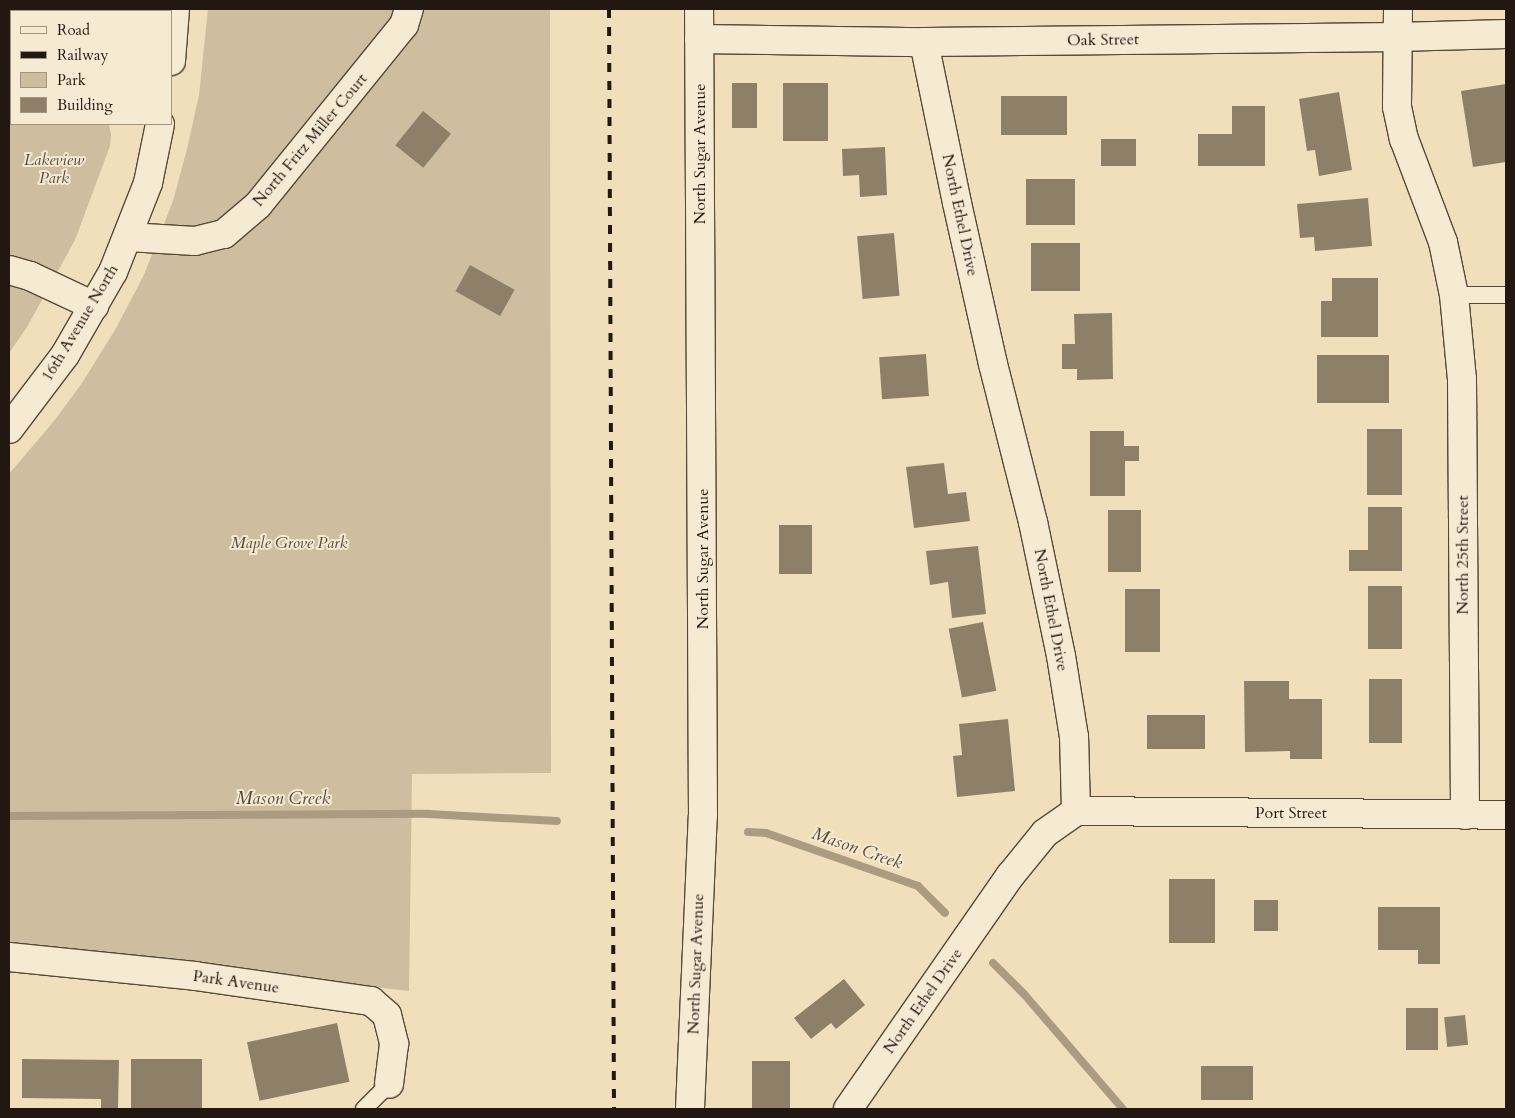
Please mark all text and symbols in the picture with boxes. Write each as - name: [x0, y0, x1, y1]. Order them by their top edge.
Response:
- legend: [10, 10, 172, 125]
- text: Road: [57, 20, 90, 40]
- street label: Oak Street: [1067, 30, 1139, 50]
- text: Railway: [57, 45, 108, 65]
- text: Park: [57, 70, 86, 90]
- street label: North Fritz Miller Court: [249, 70, 371, 210]
- street label: North Sugar Avenue: [690, 84, 710, 224]
- text: Building: [57, 95, 113, 115]
- park label: Lakeview Park: [24, 150, 84, 188]
- street label: North Ethel Drive: [938, 152, 982, 278]
- street label: 16th Avenue North: [38, 261, 122, 385]
- street label: North Sugar Avenue: [693, 489, 713, 629]
- street label: North 25th Street: [1453, 495, 1473, 615]
- park label: Maple Grove Park: [231, 533, 347, 553]
- street label: North Ethel Drive: [1030, 547, 1072, 673]
- water label: Mason Creek: [236, 788, 330, 810]
- street label: Port Street: [1255, 803, 1327, 823]
- water label: Mason Creek: [809, 823, 905, 875]
- street label: North Sugar Avenue: [684, 893, 708, 1035]
- street label: North Ethel Drive: [879, 945, 967, 1057]
- street label: Park Avenue: [192, 966, 280, 998]

